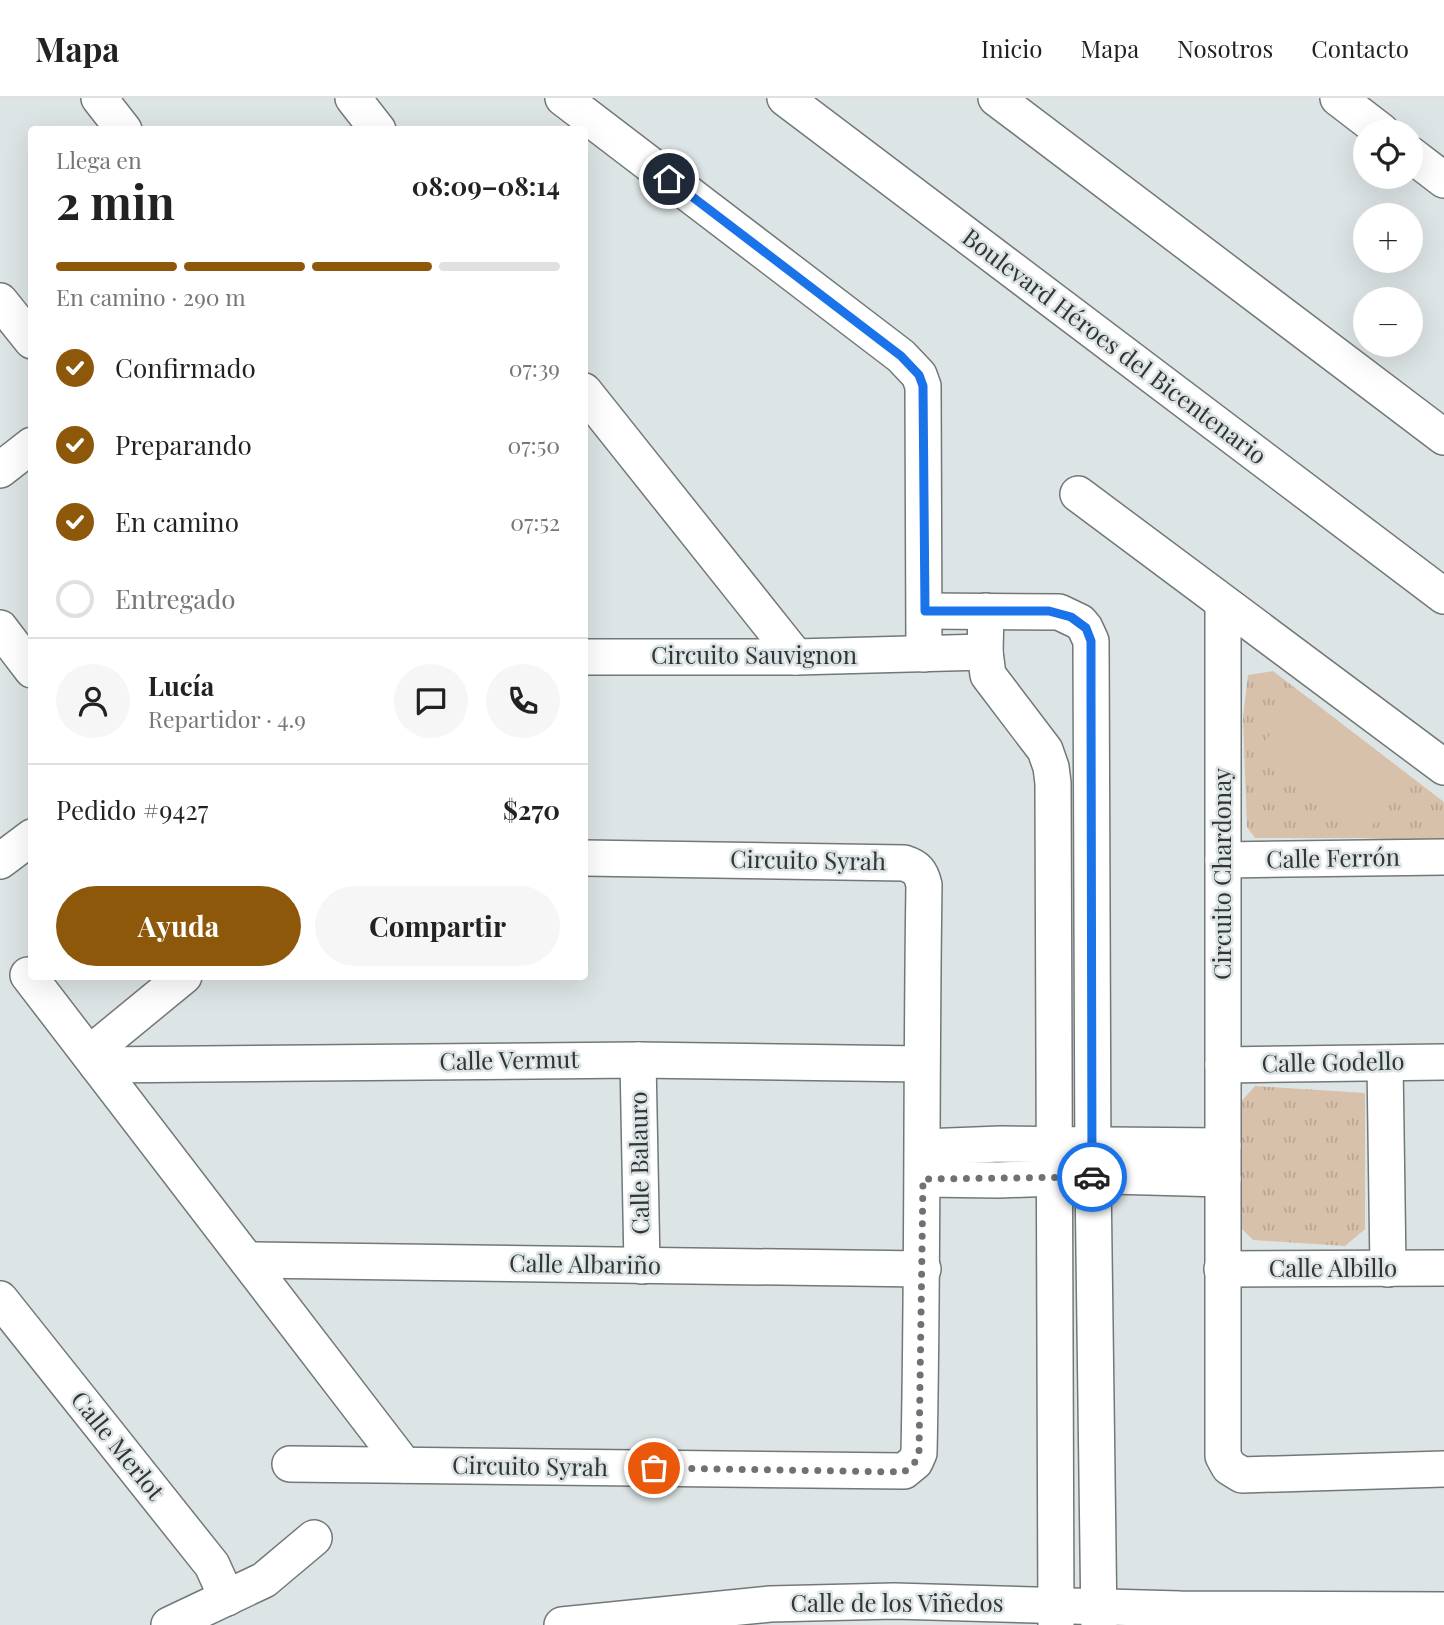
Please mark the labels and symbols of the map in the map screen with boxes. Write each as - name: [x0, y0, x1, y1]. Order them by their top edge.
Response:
- pin: [639, 149, 699, 209]
- street label: Boulevard Héroes del Bicentenario: [957, 220, 1274, 470]
- street label: Circuito Sauvignon: [651, 638, 857, 670]
- street label: Circuito Chardonay: [1205, 768, 1237, 980]
- street label: Calle Ferrón: [1266, 840, 1400, 874]
- street label: Circuito Syrah: [730, 842, 886, 876]
- street label: Calle Vermut: [439, 1042, 579, 1076]
- street label: Calle Godello: [1261, 1044, 1405, 1078]
- street label: Calle Balauro: [621, 1091, 655, 1235]
- courier: [1057, 1142, 1127, 1212]
- street label: Calle Albariño: [509, 1246, 661, 1280]
- street label: Calle Albillo: [1269, 1251, 1397, 1283]
- street label: Calle Merlot: [65, 1384, 173, 1506]
- pin: [624, 1438, 684, 1498]
- street label: Circuito Syrah: [452, 1448, 608, 1482]
- street label: Calle de los Viñedos: [791, 1586, 1003, 1618]

